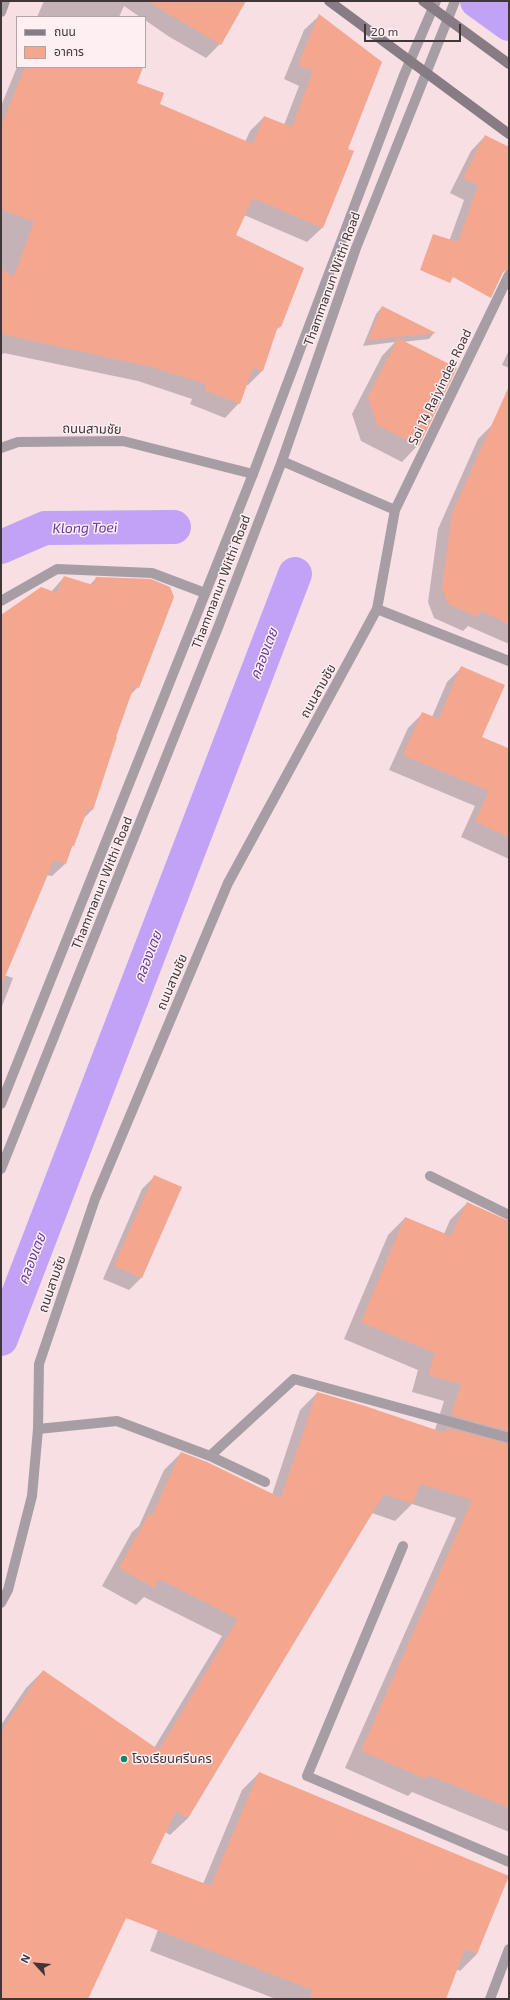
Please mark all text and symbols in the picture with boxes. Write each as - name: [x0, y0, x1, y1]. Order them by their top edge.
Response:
- legend: [16, 16, 146, 68]
- scale bar: [366, 16, 463, 42]
- text: ถนน: [54, 24, 76, 38]
- text: 20 m: [371, 24, 398, 38]
- text: อาคาร: [54, 44, 84, 58]
- street label: Thammanun Withi Road: [300, 210, 364, 348]
- street label: Soi 14 Rajyindee Road: [405, 326, 475, 448]
- street label: ถนนสามชัย: [62, 421, 122, 437]
- street label: Thammanun Withi Road: [188, 513, 254, 651]
- water label: Klong Toei: [52, 519, 118, 537]
- water label: คลองเตย: [247, 626, 281, 682]
- street label: ถนนสามชัย: [297, 661, 339, 721]
- street label: Thammanun Withi Road: [68, 814, 136, 952]
- water label: คลองเตย: [131, 929, 165, 985]
- street label: ถนนสามชัย: [153, 952, 191, 1012]
- water label: คลองเตย: [15, 1231, 49, 1287]
- street label: ถนนสามชัย: [35, 1253, 69, 1315]
- place label: โรงเรียนศรีนคร: [132, 1751, 212, 1767]
- marker: โรงเรียนศรีนคร: [119, 1754, 129, 1764]
- north arrow: [16, 1944, 56, 1984]
- text: N: [17, 1952, 32, 1965]

